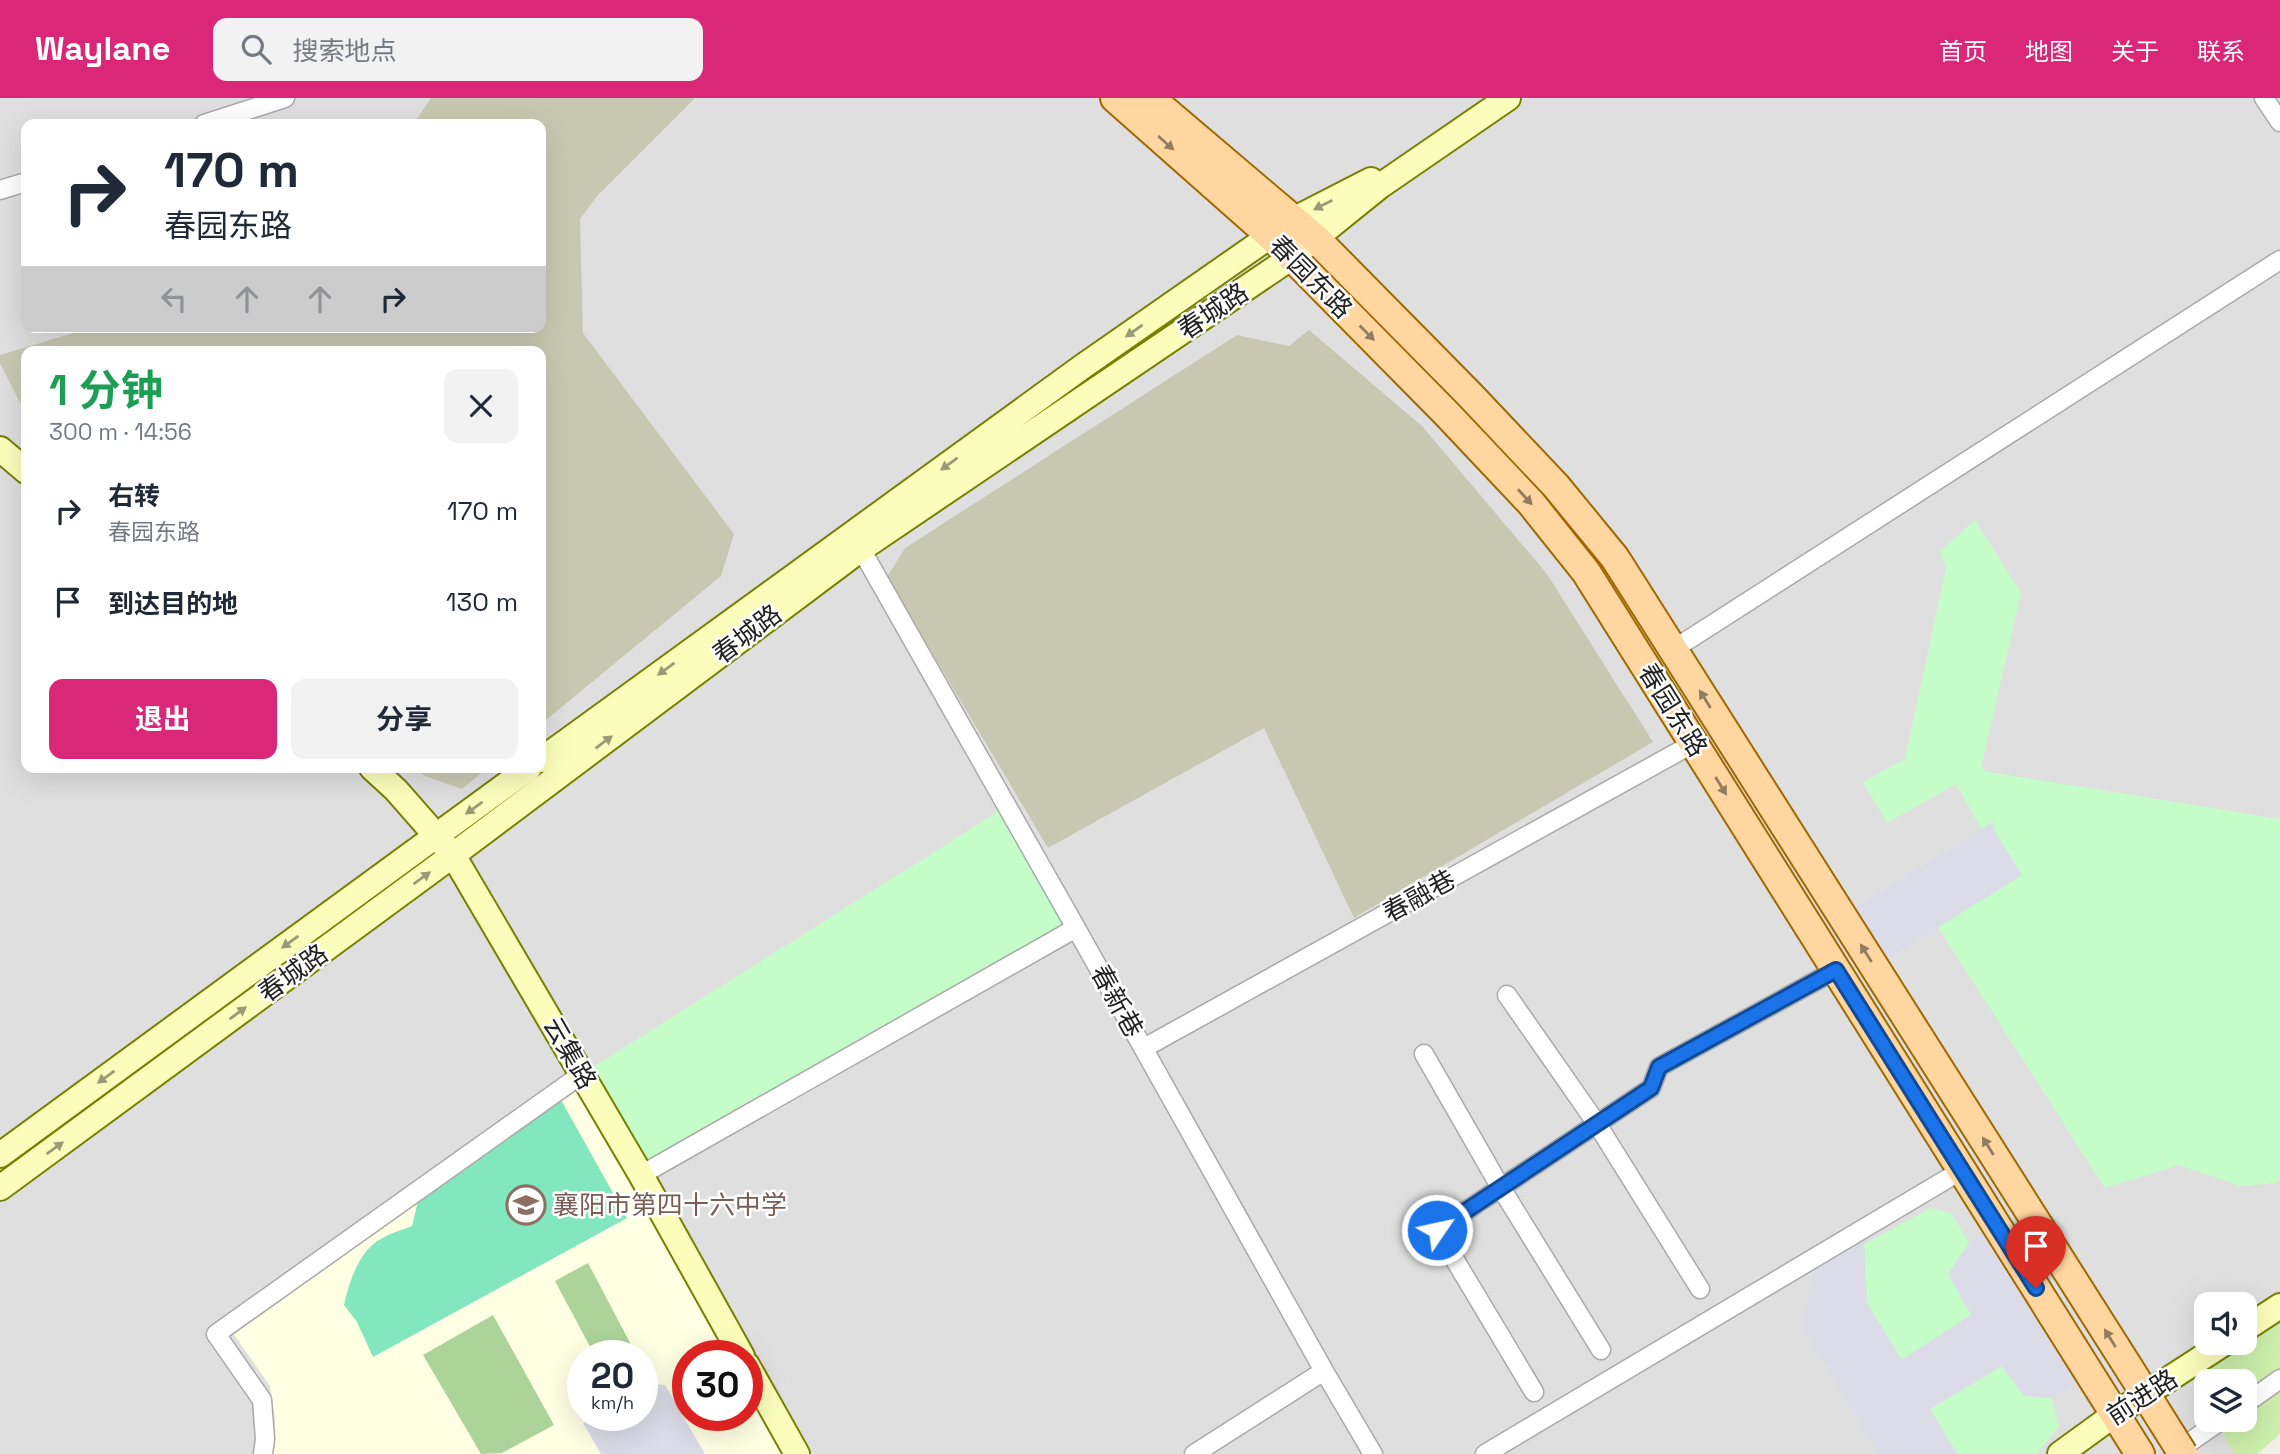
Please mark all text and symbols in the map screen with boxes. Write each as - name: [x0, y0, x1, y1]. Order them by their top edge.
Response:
- search box: [213, 18, 703, 81]
- text: Waylane: [35, 28, 171, 70]
- icon: search: [237, 30, 275, 68]
- text: 搜索地点: [293, 34, 397, 68]
- text: 首页: [1939, 36, 1987, 67]
- text: 地图: [2025, 36, 2073, 67]
- text: 关于: [2111, 36, 2159, 67]
- text: 联系: [2197, 36, 2245, 67]
- one-way arrow: [1158, 135, 1175, 150]
- text: 170 m: [164, 139, 299, 201]
- icon: right: [49, 147, 140, 238]
- one-way arrow: [1313, 199, 1333, 211]
- text: 春园东路: [164, 206, 292, 246]
- street label: 春园东路: [1262, 228, 1360, 326]
- street label: 春城路: [1171, 275, 1255, 347]
- icon: left: [155, 280, 193, 318]
- icon: ahead: [228, 280, 266, 318]
- icon: ahead: [301, 280, 339, 318]
- icon: right: [374, 280, 412, 318]
- one-way arrow: [1125, 324, 1143, 338]
- one-way arrow: [1359, 325, 1376, 342]
- text: 1 分钟: [49, 364, 163, 417]
- button: close: [444, 369, 518, 443]
- text: 300 m · 14:56: [49, 417, 192, 447]
- one-way arrow: [940, 456, 958, 470]
- text: 右转: [108, 479, 160, 513]
- one-way arrow: [1516, 488, 1532, 505]
- icon: right: [49, 492, 87, 530]
- text: 170 m: [447, 494, 518, 528]
- text: 春园东路: [108, 517, 200, 547]
- icon: arrive: [49, 583, 87, 621]
- text: 130 m: [446, 585, 518, 619]
- text: 到达目的地: [108, 587, 238, 621]
- street label: 春城路: [706, 597, 788, 671]
- street label: 春园东路: [1631, 657, 1715, 763]
- one-way arrow: [657, 662, 675, 676]
- button: 退出: [49, 679, 277, 759]
- button: 分享: [291, 679, 518, 759]
- one-way arrow: [1699, 689, 1712, 709]
- one-way arrow: [595, 735, 613, 749]
- one-way arrow: [1714, 777, 1727, 796]
- one-way arrow: [464, 801, 483, 815]
- street label: 春融巷: [1377, 862, 1461, 930]
- one-way arrow: [412, 871, 431, 885]
- one-way arrow: [281, 935, 299, 949]
- street label: 春城路: [251, 936, 335, 1010]
- one-way arrow: [1860, 944, 1873, 963]
- street label: 春新巷: [1083, 959, 1151, 1043]
- one-way arrow: [229, 1006, 247, 1020]
- street label: 云集路: [536, 1011, 604, 1095]
- one-way arrow: [97, 1070, 115, 1084]
- one-way arrow: [1982, 1136, 1995, 1155]
- one-way arrow: [46, 1141, 64, 1155]
- school or university icon: 襄阳市第四十六中学: [505, 1184, 547, 1226]
- place label: 襄阳市第四十六中学: [553, 1188, 787, 1222]
- position arrow: [1400, 1193, 1474, 1267]
- pin: [2006, 1216, 2066, 1288]
- icon: arrive: [2017, 1227, 2055, 1265]
- map controls: [2194, 1292, 2257, 1432]
- button: sound: [2194, 1292, 2257, 1355]
- one-way arrow: [2103, 1328, 2116, 1347]
- speed limit sign: 30: [672, 1340, 763, 1431]
- text: 20: [591, 1354, 634, 1398]
- street label: 前进路: [2100, 1361, 2184, 1433]
- button: layers: [2194, 1369, 2257, 1432]
- text: km/h: [591, 1391, 634, 1414]

